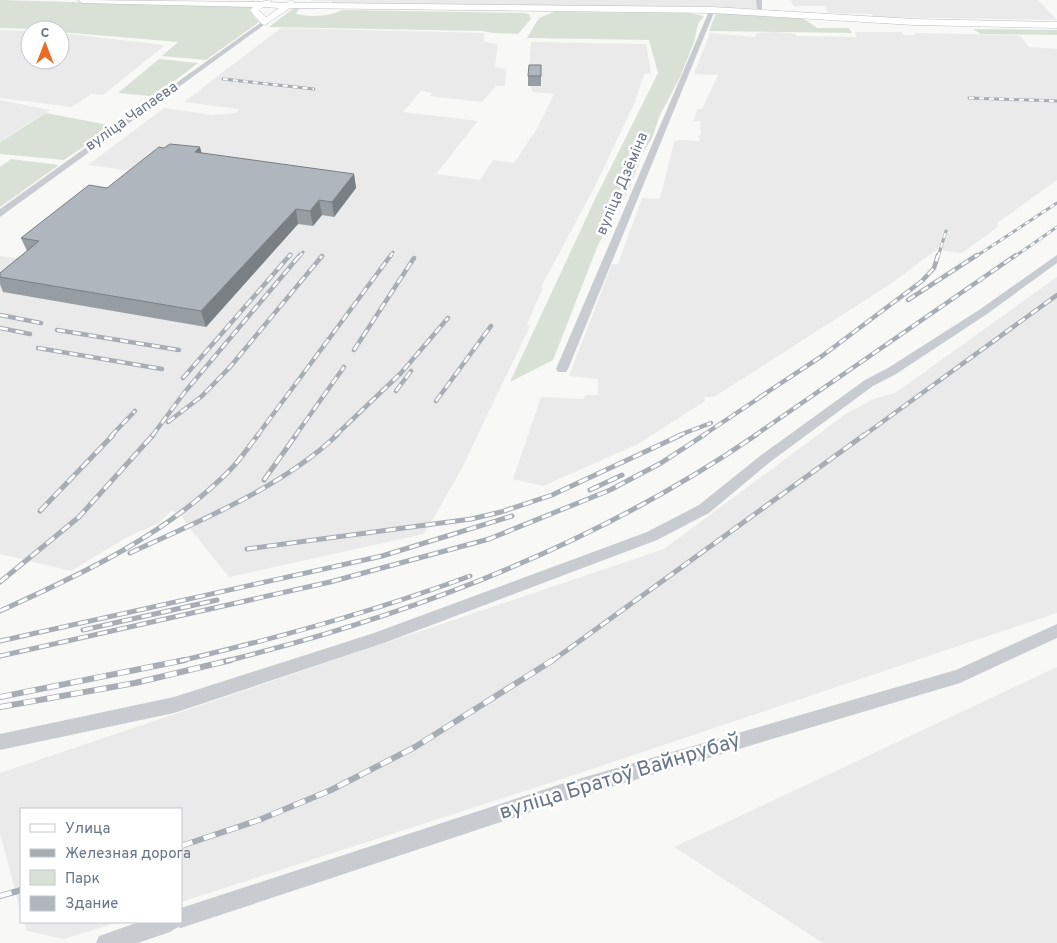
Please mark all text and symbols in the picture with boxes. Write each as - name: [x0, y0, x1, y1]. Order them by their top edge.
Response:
- north arrow: [20, 20, 70, 70]
- text: С: [41, 25, 50, 42]
- street label: вуліца Чапаева: [82, 78, 182, 156]
- street label: вуліца Дзёміна: [593, 130, 653, 238]
- street label: вуліца Братоў Вайнрубаў: [496, 727, 744, 827]
- legend: [20, 808, 182, 923]
- text: Улица: [65, 820, 110, 839]
- text: Железная дорога: [65, 845, 191, 864]
- text: Парк: [65, 870, 100, 889]
- text: Здание: [65, 895, 118, 914]

